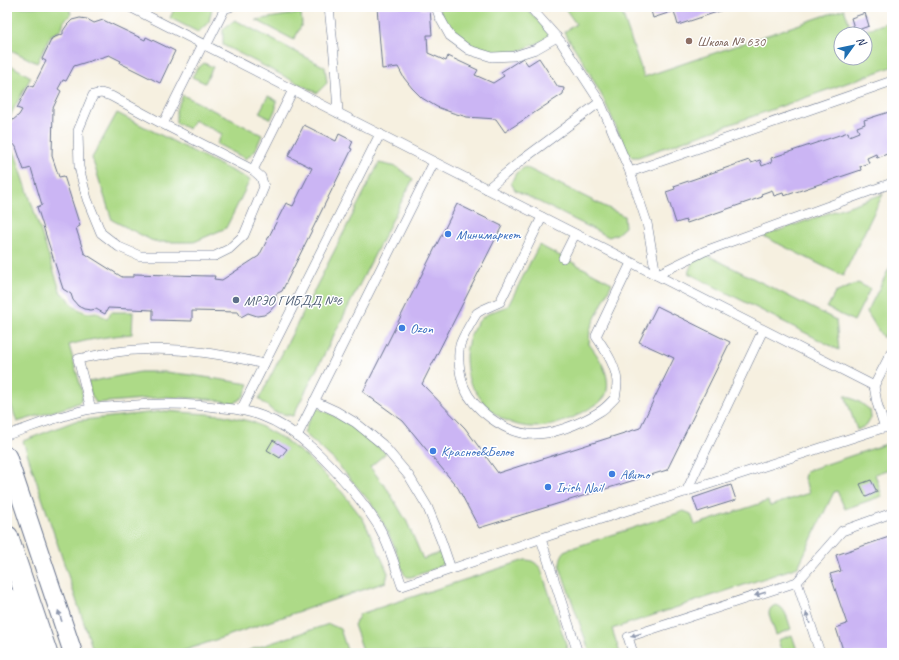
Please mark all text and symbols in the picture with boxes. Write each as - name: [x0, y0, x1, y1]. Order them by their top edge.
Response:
- north arrow: [833, 26, 873, 66]
- place label: Школа № 630: [697, 33, 767, 50]
- text: N: [854, 34, 870, 49]
- marker: Школа № 630: [684, 36, 694, 46]
- place label: Минимаркет: [456, 226, 522, 243]
- marker: Минимаркет: [443, 229, 453, 239]
- place label: МРЭО ГИБДД №6: [244, 292, 343, 309]
- marker: МРЭО ГИБДД №6: [231, 295, 241, 305]
- place label: Ozon: [410, 320, 434, 337]
- marker: Ozon: [397, 323, 407, 333]
- place label: Красное&Белое: [441, 443, 515, 460]
- marker: Красное&Белое: [428, 446, 438, 456]
- place label: Авито: [620, 466, 651, 483]
- marker: Авито: [607, 469, 617, 479]
- place label: Irish Nail: [556, 479, 605, 496]
- marker: Irish Nail: [543, 482, 553, 492]
- one-way arrow: [753, 592, 765, 598]
- one-way arrow: [57, 610, 63, 622]
- one-way arrow: [805, 611, 811, 623]
- one-way arrow: [630, 632, 642, 638]

